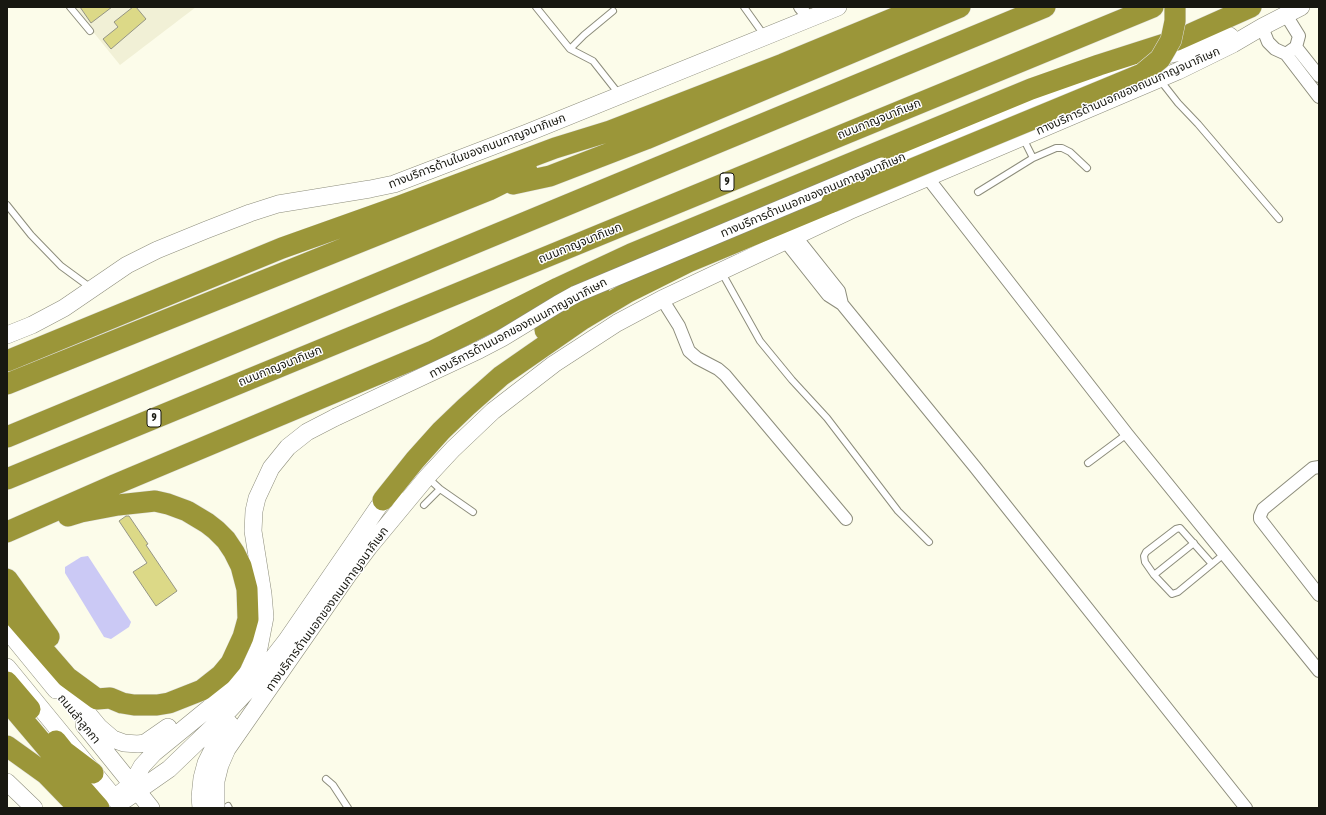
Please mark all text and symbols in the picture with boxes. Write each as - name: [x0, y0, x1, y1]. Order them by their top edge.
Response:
- street label: ทางบริการด้านนอกของถนนกาญจนาภิเษก: [1034, 44, 1222, 138]
- street label: ถนนกาญจนาภิเษก: [835, 96, 923, 142]
- street label: ทางบริการด้านในของถนนกาญจนาภิเษก: [386, 110, 568, 192]
- street label: ทางบริการด้านนอกของถนนกาญจนาภิเษก: [718, 149, 908, 241]
- road number: 9: [720, 173, 734, 191]
- street label: ถนนกาญจนาภิเษก: [536, 220, 624, 266]
- street label: ทางบริการด้านนอกของถนนกาญจนาภิเษก: [426, 275, 610, 381]
- street label: ถนนกาญจนาภิเษก: [236, 343, 324, 389]
- road number: 9: [147, 409, 161, 427]
- street label: ทางบริการด้านนอกของถนนกาญจนาภิเษก: [262, 524, 392, 694]
- street label: ถนนลำลูกกา: [55, 691, 103, 747]

